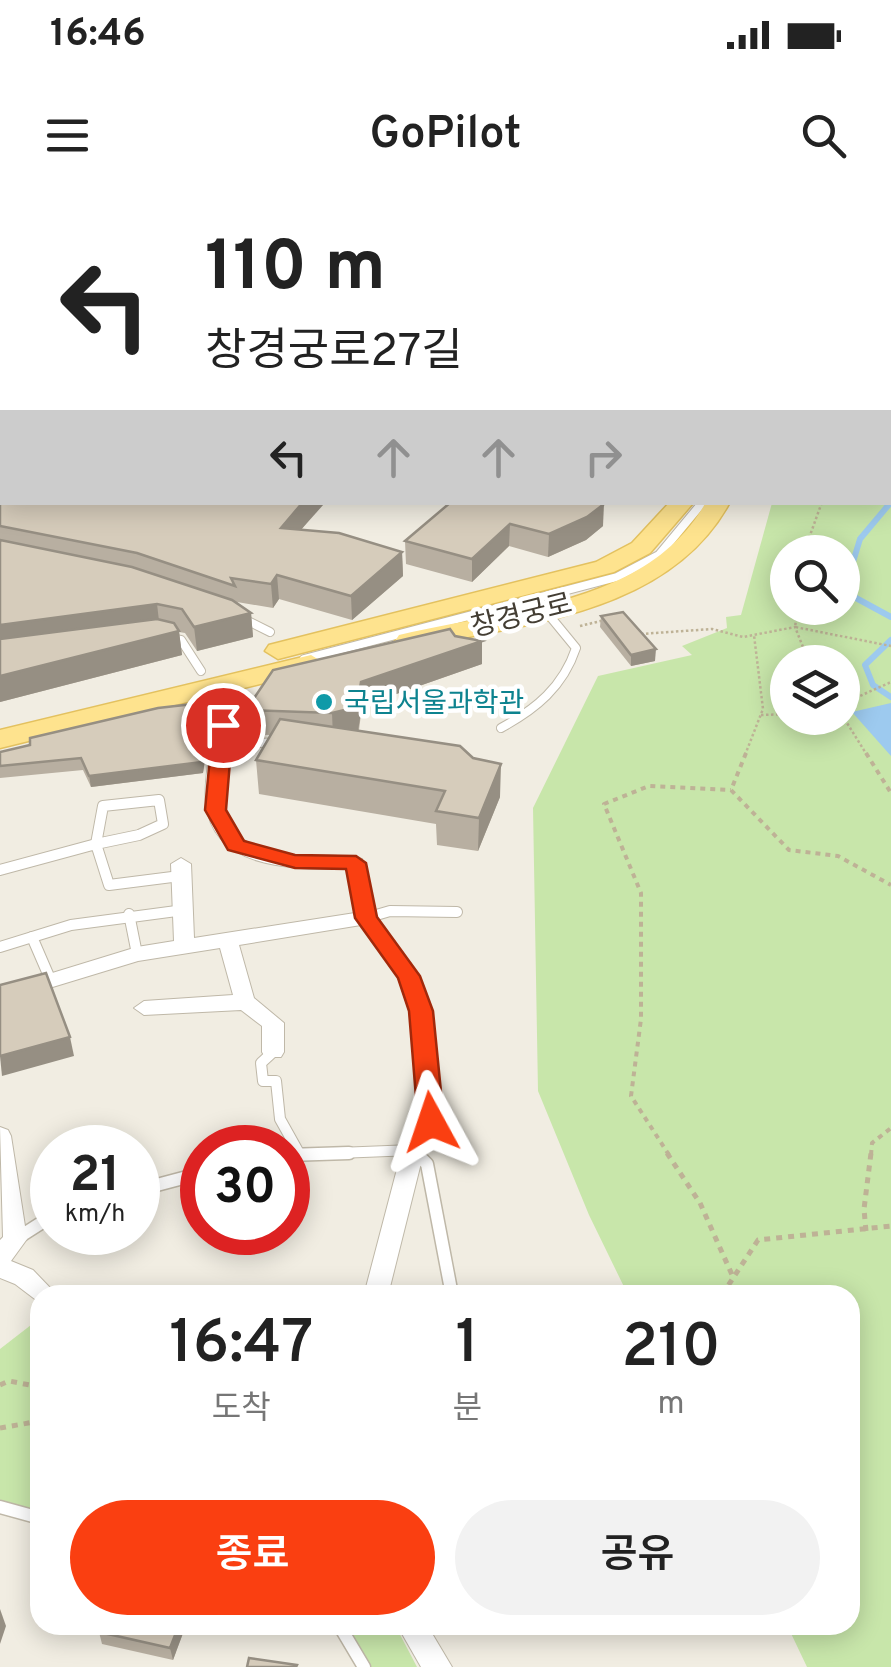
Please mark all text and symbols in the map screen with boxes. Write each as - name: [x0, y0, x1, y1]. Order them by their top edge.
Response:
- text: 16:46: [50, 11, 146, 60]
- text: GoPilot: [369, 107, 522, 164]
- icon: menu: [40, 108, 95, 163]
- icon: search: [796, 108, 851, 163]
- text: 110 m: [205, 226, 386, 315]
- icon: left: [40, 240, 170, 370]
- text: 창경궁로27길: [205, 325, 463, 382]
- icon: left: [261, 430, 316, 485]
- icon: ahead: [366, 430, 421, 485]
- icon: ahead: [471, 430, 526, 485]
- icon: right: [576, 430, 631, 485]
- map controls: [770, 535, 860, 735]
- button: search: [770, 535, 860, 625]
- street label: 창경궁로: [467, 587, 576, 647]
- button: layers: [770, 645, 860, 735]
- pin: [181, 683, 266, 768]
- place label: 국립서울과학관: [344, 687, 524, 723]
- marker: 국립서울과학관: [313, 691, 335, 713]
- icon: arrive: [196, 698, 251, 753]
- position arrow: [379, 1070, 483, 1174]
- speed limit sign: 30: [180, 1125, 310, 1255]
- text: 21: [70, 1146, 120, 1209]
- text: km/h: [65, 1199, 125, 1231]
- text: 16:47: [169, 1308, 313, 1384]
- text: 1: [456, 1308, 479, 1384]
- text: 210: [621, 1312, 721, 1388]
- text: m: [657, 1385, 685, 1425]
- text: 도착: [212, 1390, 271, 1430]
- text: 분: [453, 1390, 482, 1430]
- button: 종료: [70, 1500, 435, 1615]
- button: 공유: [455, 1500, 820, 1615]

